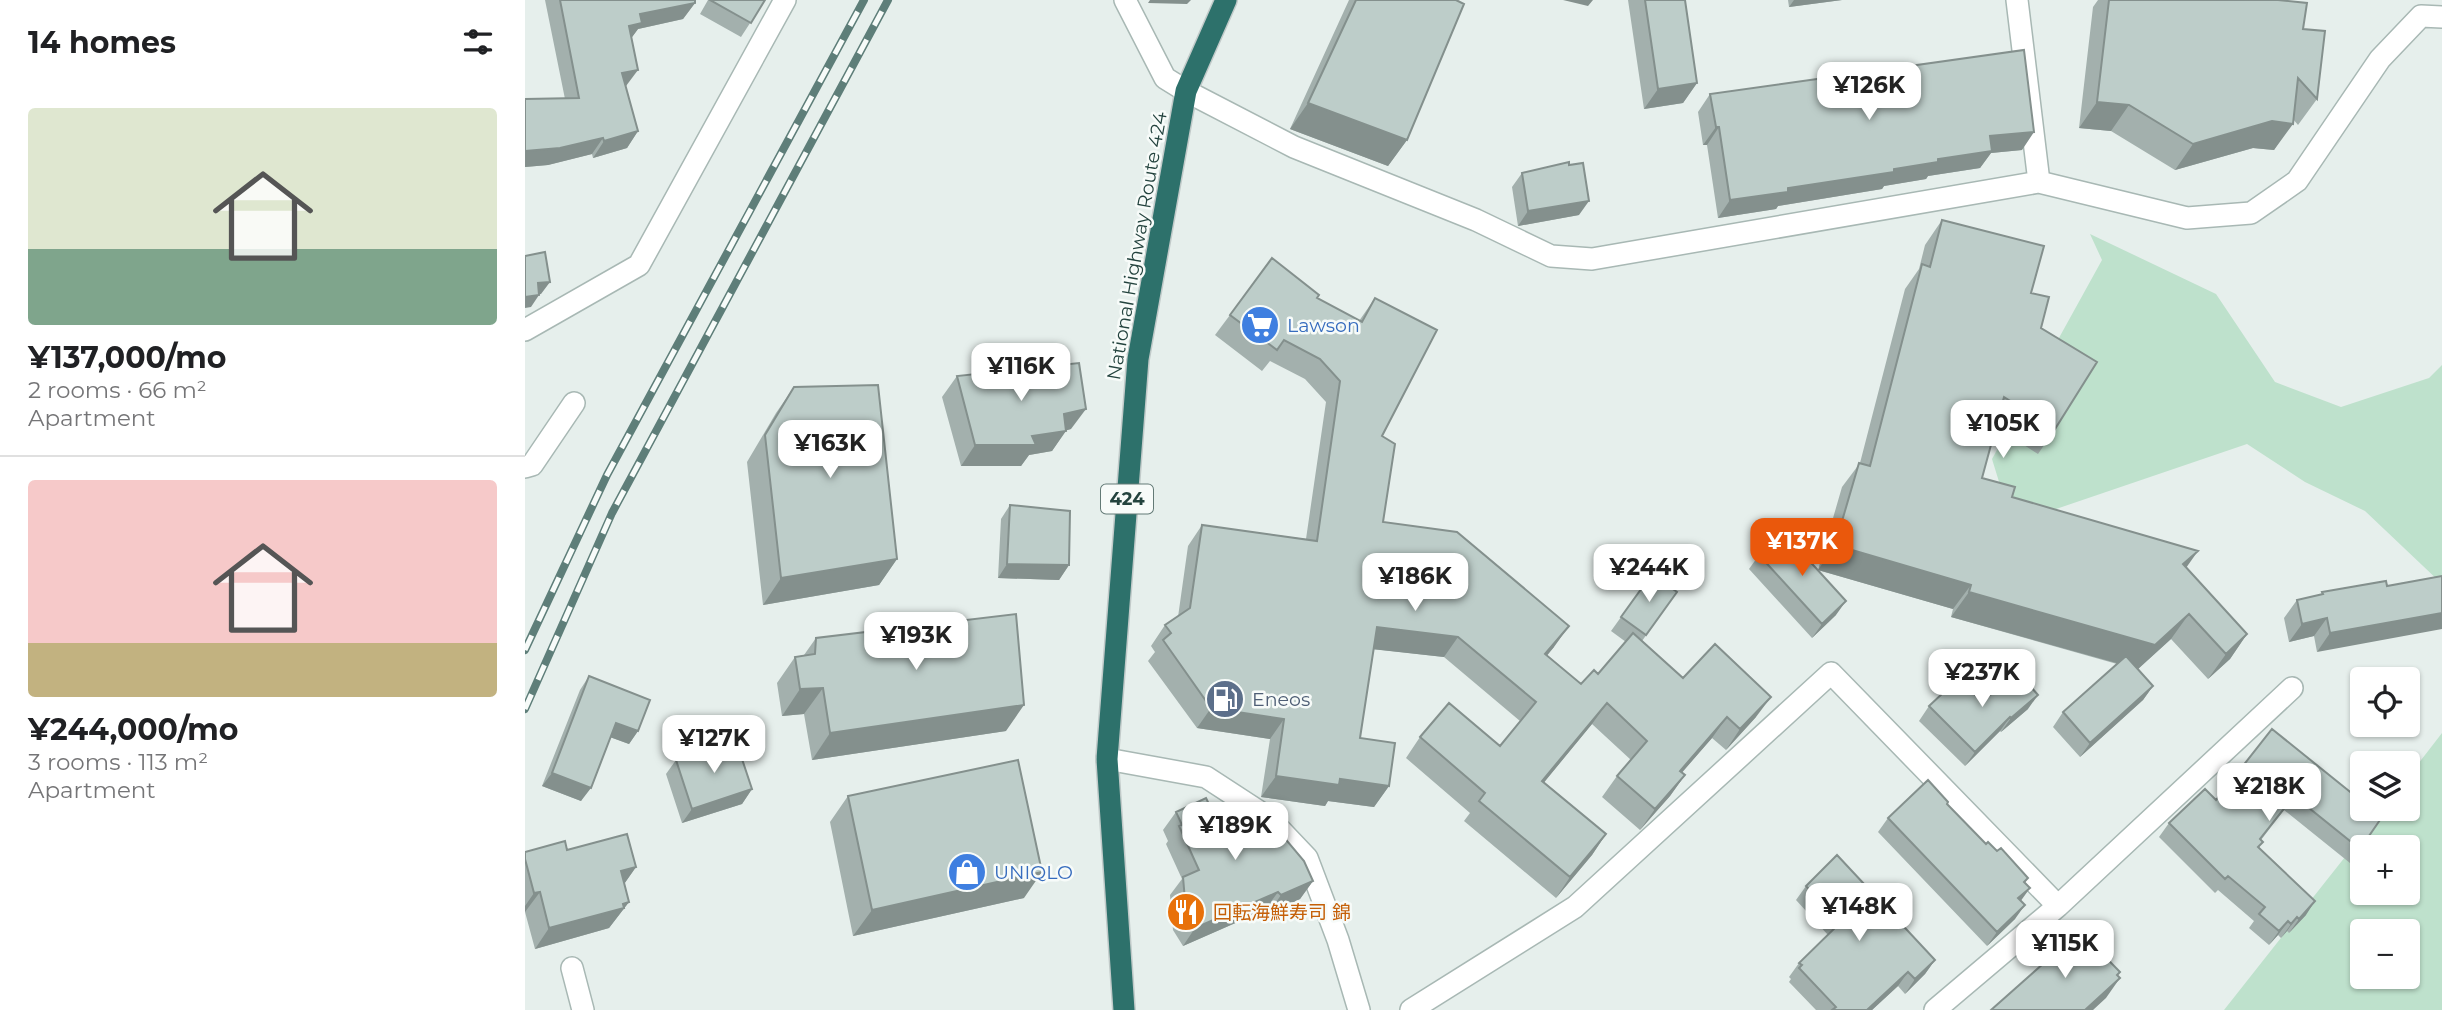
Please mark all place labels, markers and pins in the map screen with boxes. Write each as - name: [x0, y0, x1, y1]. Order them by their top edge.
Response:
- pin: ¥126K: [1820, 62, 1918, 122]
- supermarket icon: Lawson: [1239, 304, 1281, 346]
- place label: Lawson: [1287, 314, 1360, 337]
- pin: ¥116K: [972, 344, 1070, 403]
- pin: ¥105K: [1954, 400, 2052, 460]
- pin: ¥163K: [781, 420, 879, 480]
- pin: ¥137K: [1753, 518, 1851, 578]
- pin: ¥244K: [1600, 544, 1698, 604]
- pin: ¥186K: [1366, 554, 1464, 613]
- pin: ¥193K: [867, 612, 965, 672]
- pin: ¥237K: [1933, 650, 2031, 709]
- fuel station icon: Eneos: [1204, 678, 1246, 720]
- place label: Eneos: [1252, 688, 1310, 711]
- pin: ¥127K: [665, 716, 763, 775]
- pin: ¥218K: [2220, 764, 2318, 823]
- pin: ¥189K: [1186, 802, 1284, 862]
- shop icon: UNIQLO: [946, 851, 988, 893]
- place label: UNIQLO: [994, 861, 1073, 884]
- pin: ¥148K: [1810, 884, 1908, 943]
- restaurant icon: 回転海鮮寿司 錦: [1165, 891, 1207, 933]
- place label: 回転海鮮寿司 錦: [1213, 901, 1351, 924]
- pin: ¥115K: [2016, 920, 2114, 980]

